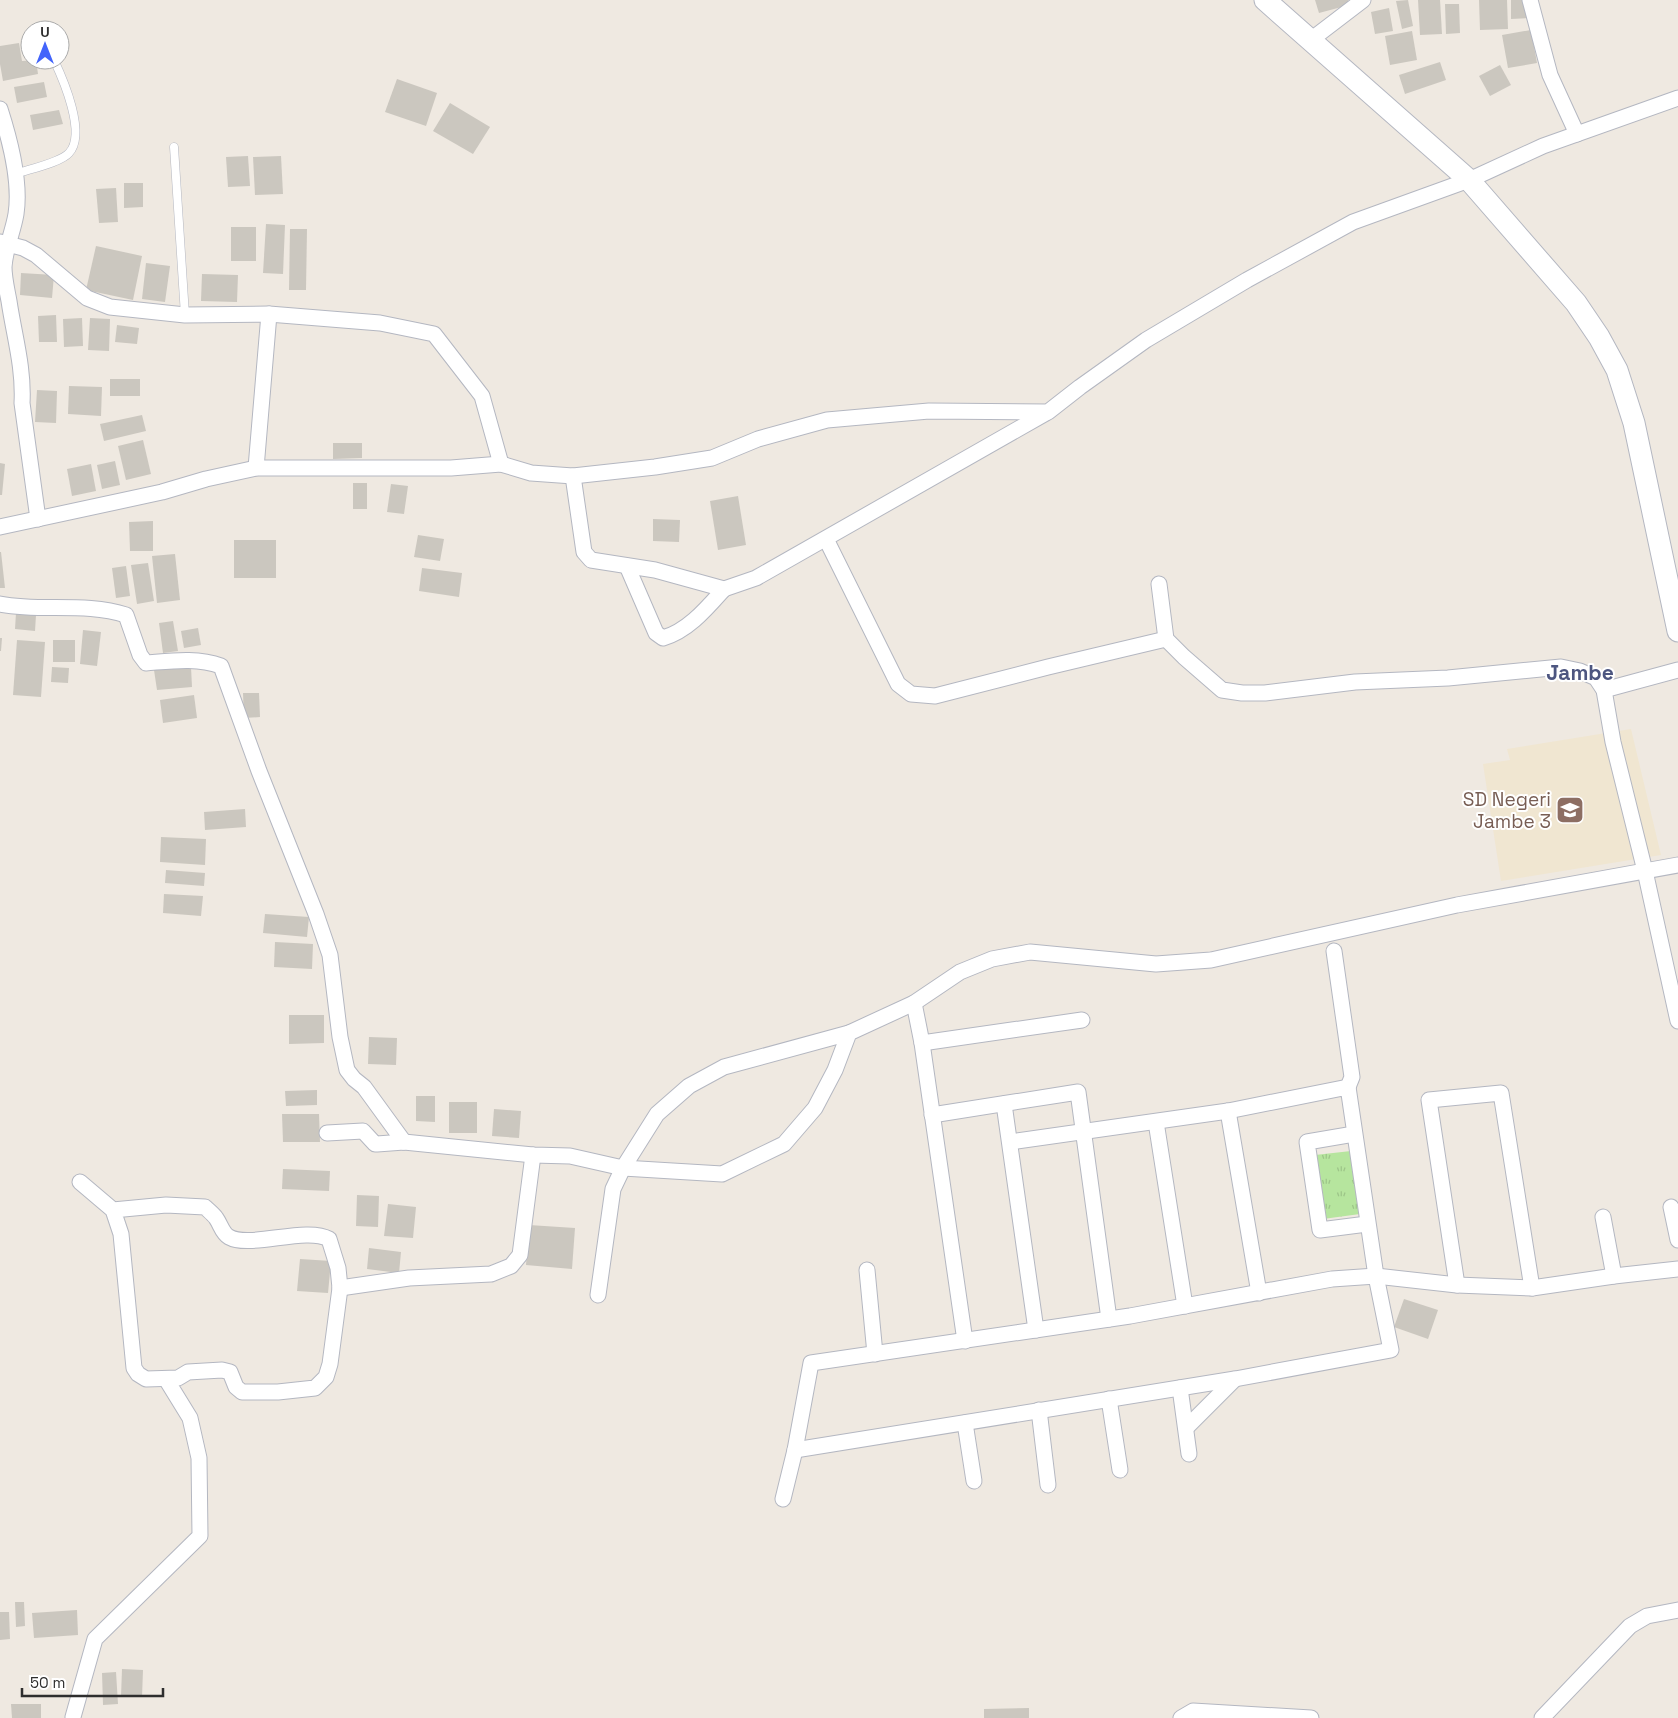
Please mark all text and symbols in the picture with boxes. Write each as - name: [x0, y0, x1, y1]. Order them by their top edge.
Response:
- north arrow: [20, 20, 70, 70]
- text: U: [40, 23, 50, 41]
- district label: Jambe: [1546, 659, 1614, 686]
- place label: SD Negeri Jambe 3: [1463, 787, 1551, 834]
- school or university icon: SD Negeri Jambe 3: [1555, 795, 1585, 825]
- scale bar: [22, 1666, 164, 1698]
- text: 50 m: [30, 1673, 65, 1692]

